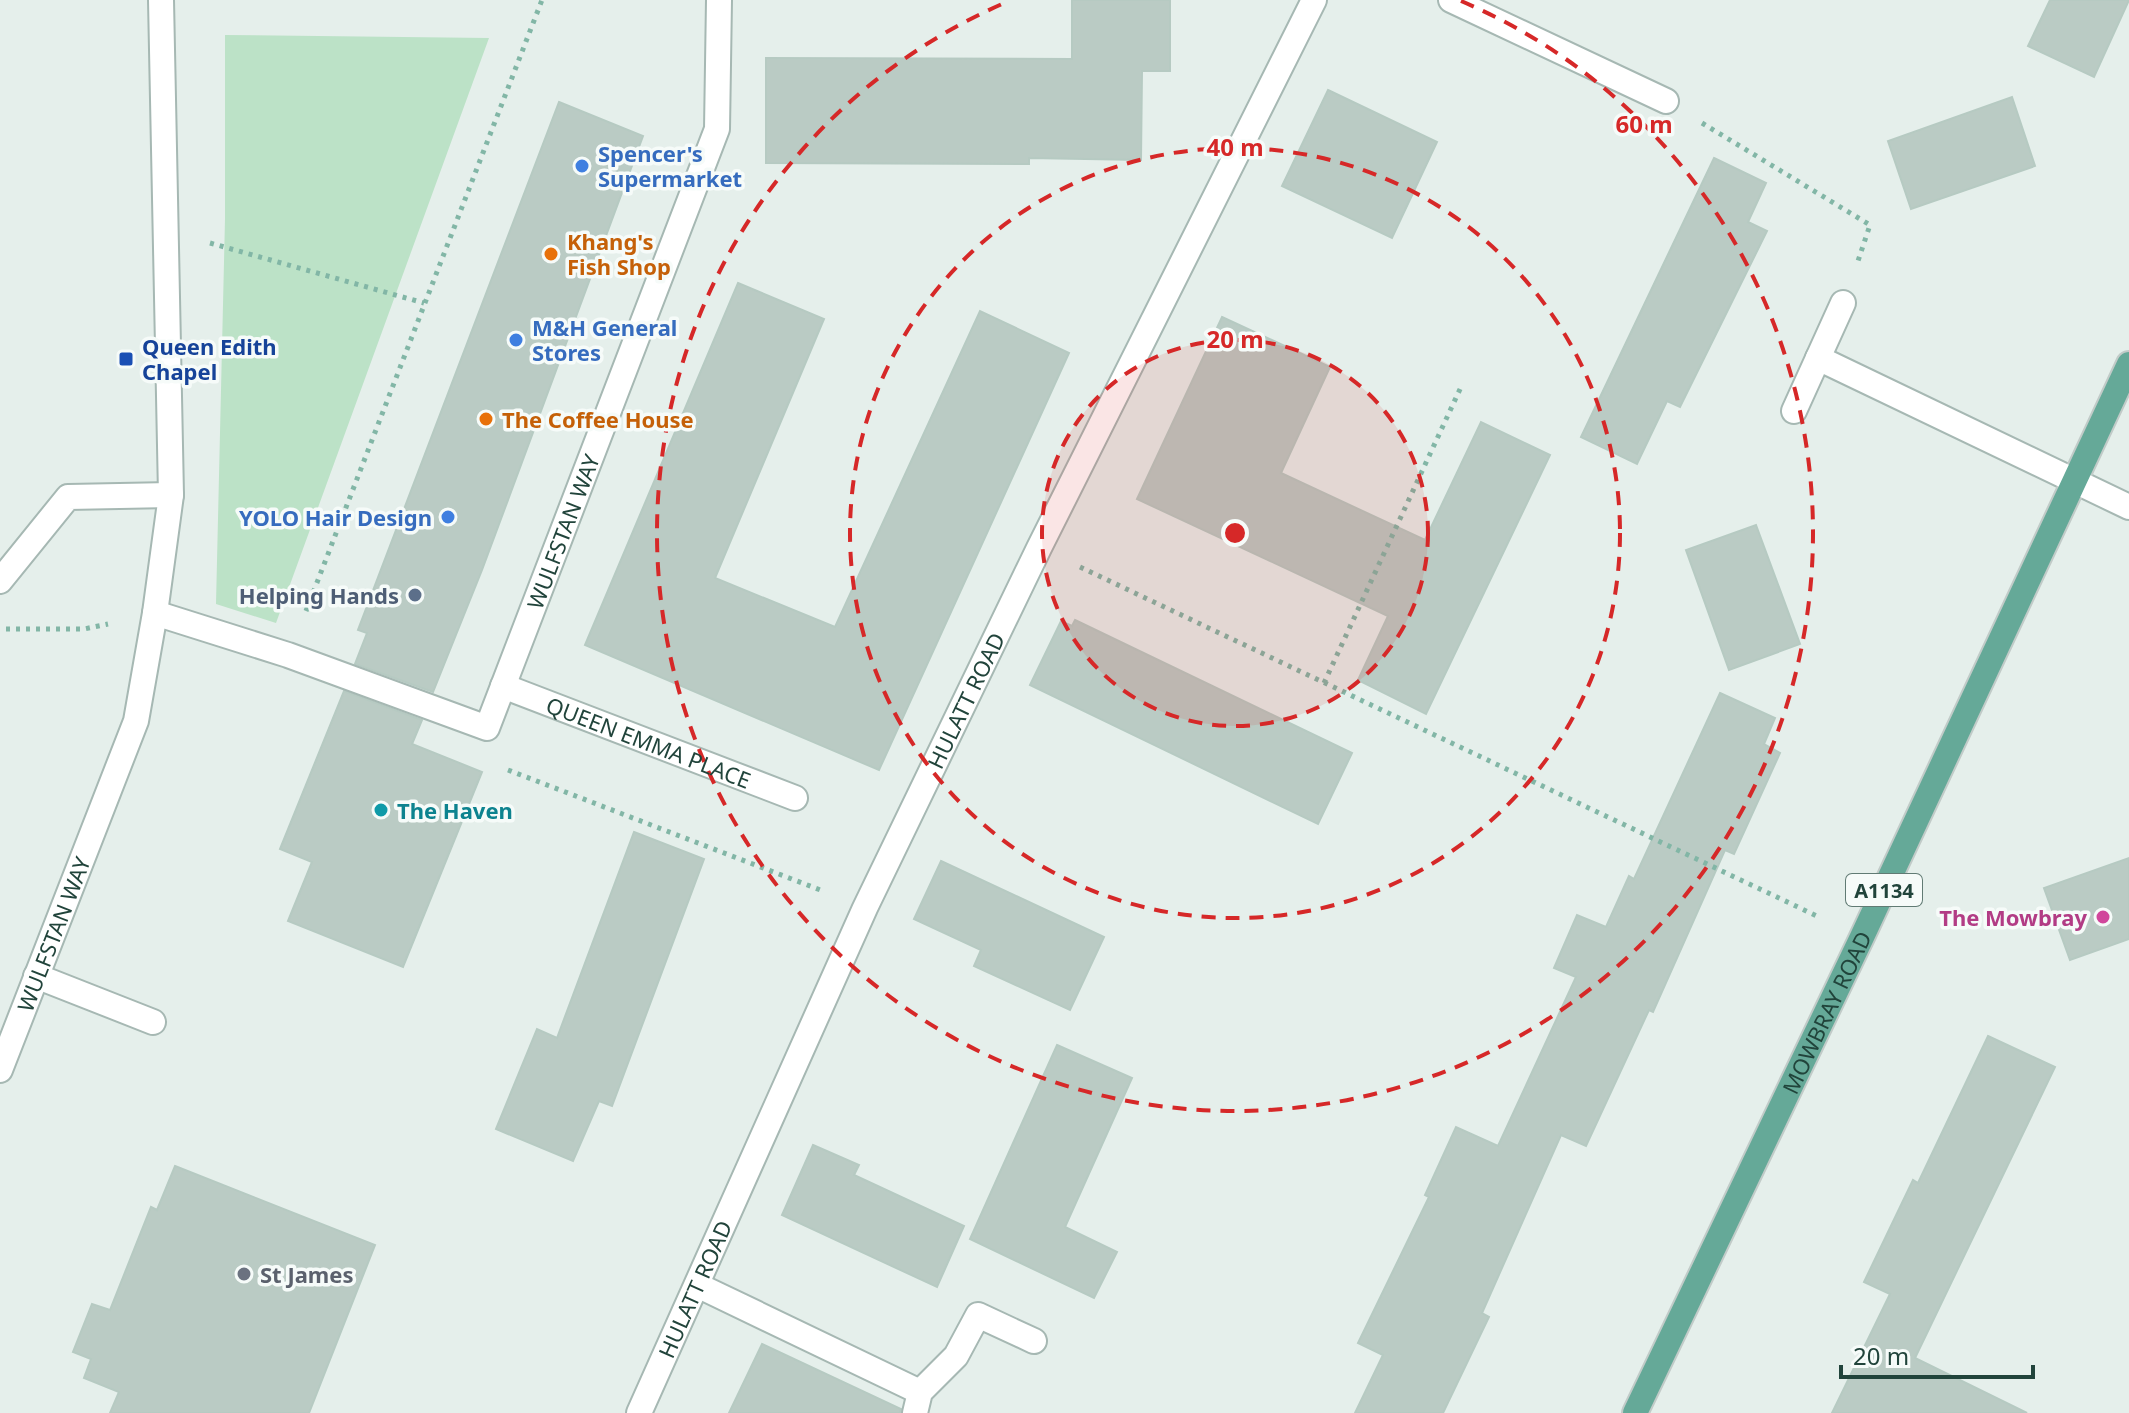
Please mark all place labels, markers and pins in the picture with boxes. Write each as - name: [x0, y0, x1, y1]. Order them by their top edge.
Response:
- place label: Spencer's Supermarket: [598, 138, 742, 193]
- marker: Spencer's Supermarket: [573, 157, 591, 175]
- place label: Khang's Fish Shop: [567, 226, 671, 281]
- marker: Khang's Fish Shop: [542, 245, 560, 263]
- place label: M&H General Stores: [532, 312, 677, 367]
- place label: Queen Edith Chapel: [142, 331, 277, 386]
- marker: M&H General Stores: [507, 331, 525, 349]
- marker: Queen Edith Chapel: [117, 350, 135, 368]
- place label: The Coffee House: [502, 404, 694, 434]
- marker: The Coffee House: [477, 410, 495, 428]
- place label: YOLO Hair Design: [239, 502, 432, 532]
- marker: YOLO Hair Design: [439, 508, 457, 526]
- centre of rings: [1221, 519, 1249, 547]
- place label: Helping Hands: [239, 580, 399, 610]
- marker: Helping Hands: [406, 586, 424, 604]
- place label: The Haven: [397, 795, 513, 825]
- marker: The Haven: [372, 801, 390, 819]
- place label: The Mowbray: [1939, 902, 2087, 932]
- marker: The Mowbray: [2094, 908, 2112, 926]
- place label: St James: [260, 1259, 353, 1289]
- marker: St James: [235, 1265, 253, 1283]

